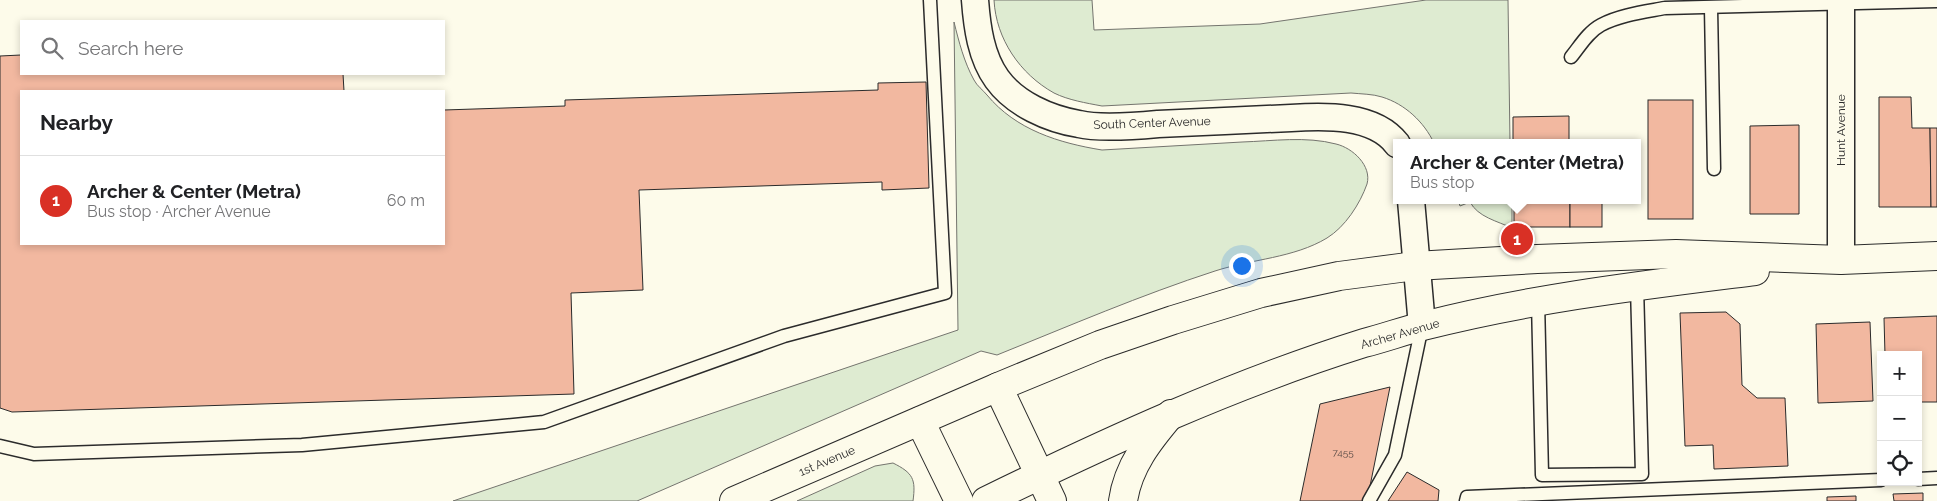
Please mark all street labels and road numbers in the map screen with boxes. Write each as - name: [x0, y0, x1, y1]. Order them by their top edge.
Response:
- street label: Hunt Avenue: [1834, 94, 1848, 166]
- street label: South Center Avenue: [1093, 114, 1211, 132]
- street label: Archer Avenue: [1359, 316, 1441, 352]
- street label: 1st Avenue: [797, 443, 857, 479]

